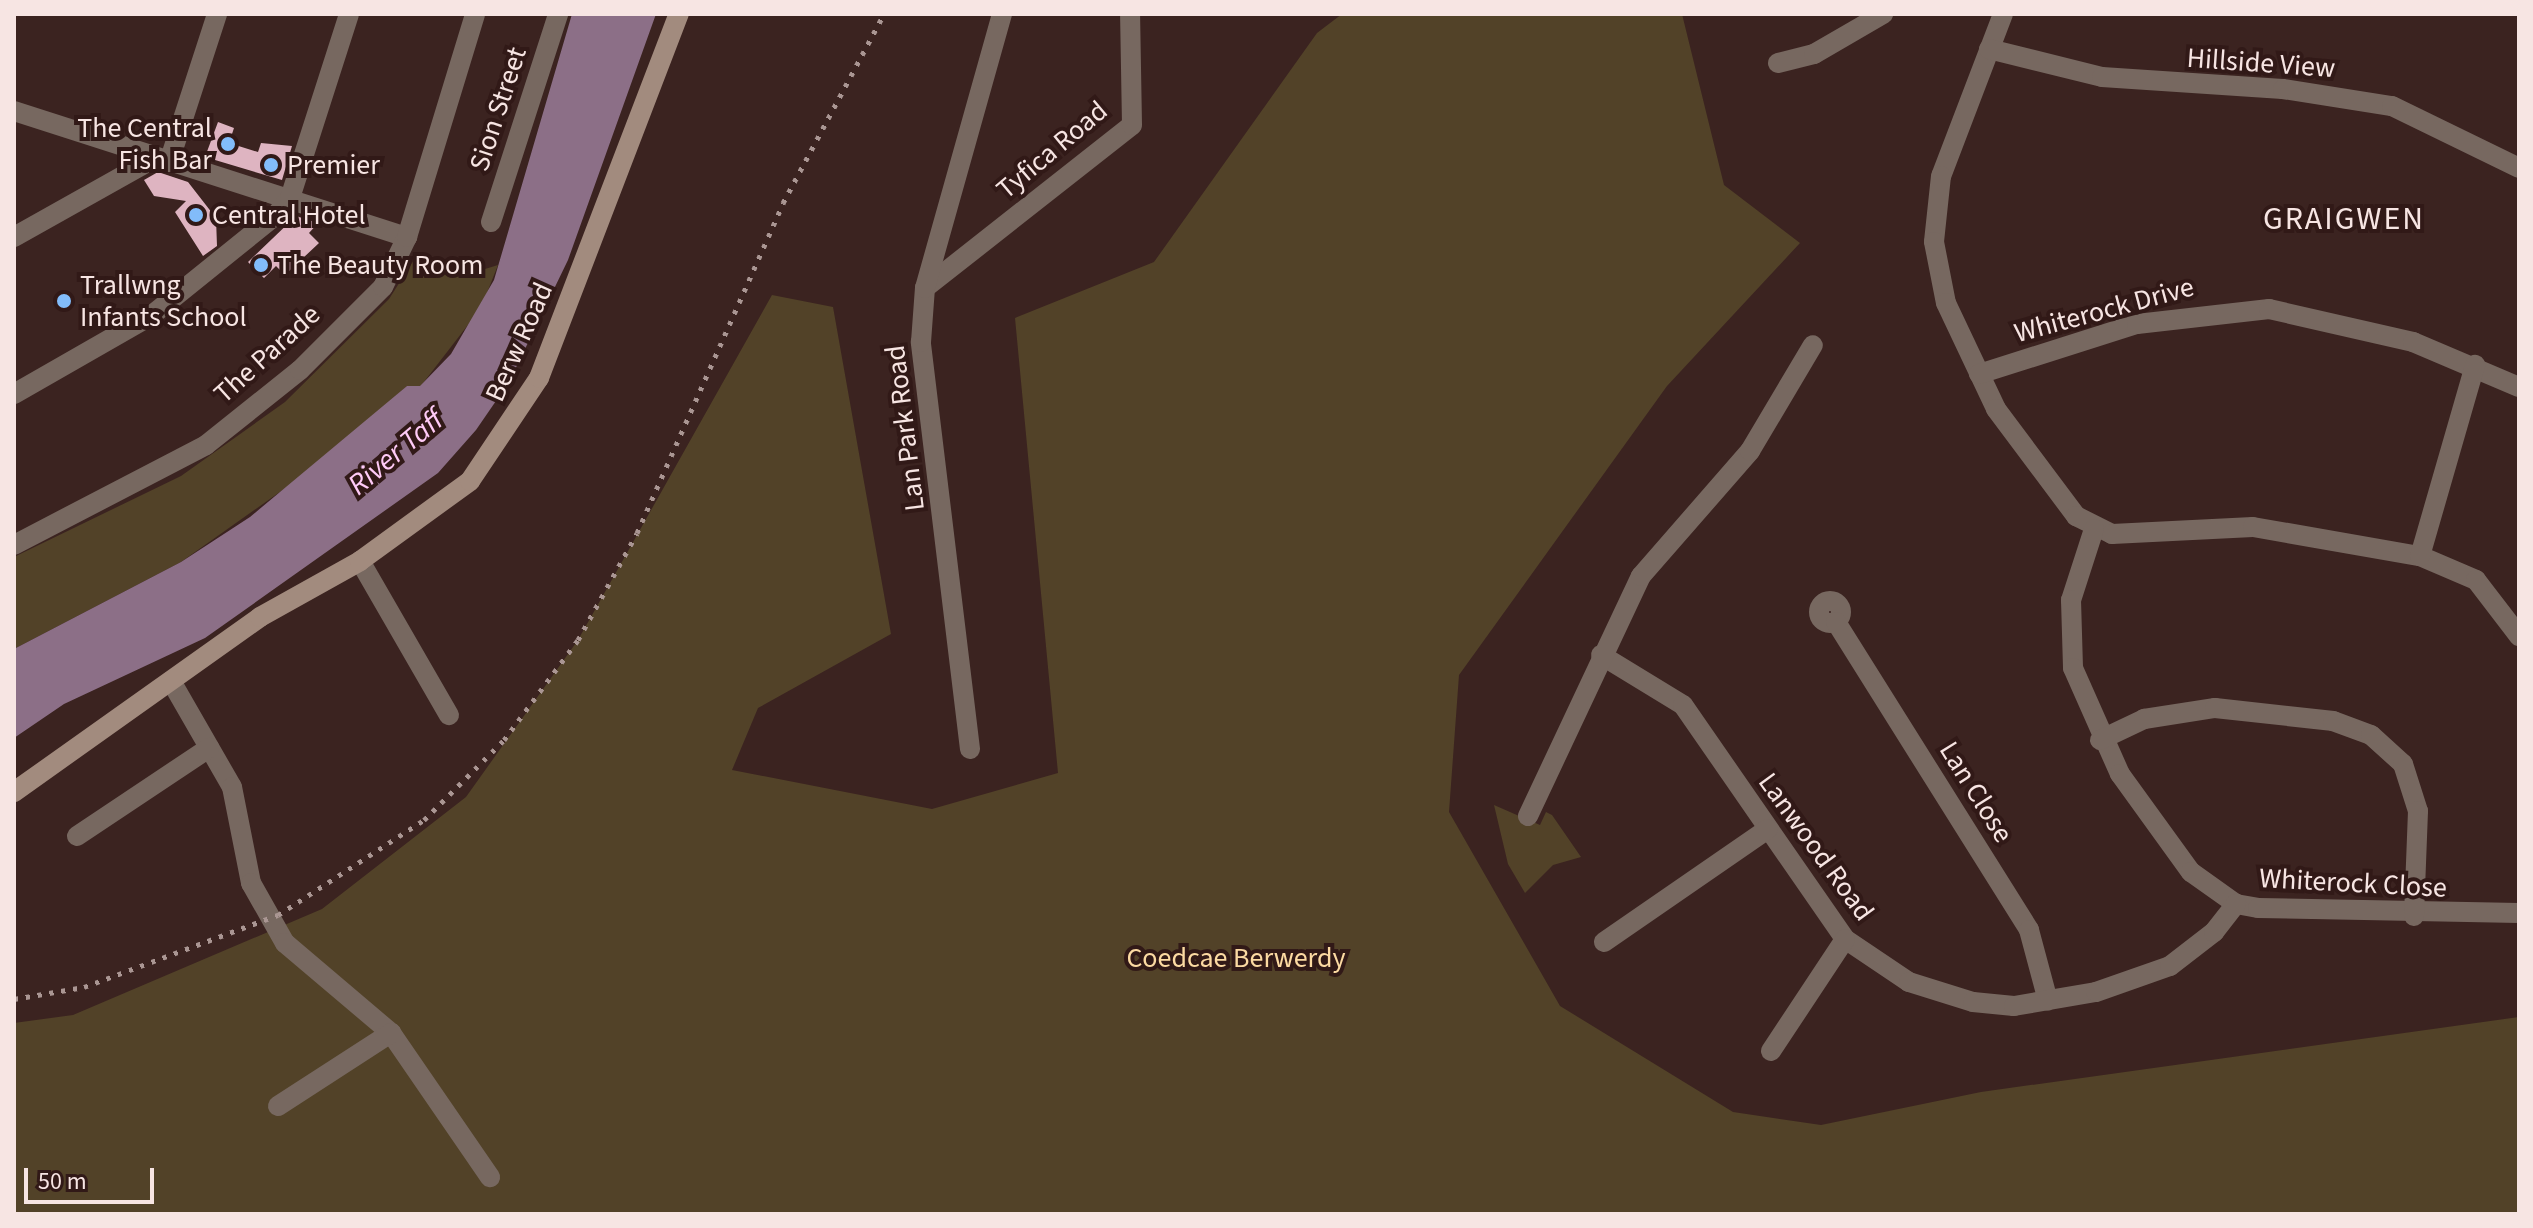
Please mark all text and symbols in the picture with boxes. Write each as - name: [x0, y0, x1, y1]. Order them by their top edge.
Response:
- street label: Hillside View: [2186, 41, 2336, 85]
- street label: Sion Street: [462, 43, 534, 175]
- street label: Tyfica Road: [990, 94, 1114, 206]
- place label: The Central Fish Bar: [77, 111, 212, 177]
- marker: The Central Fish Bar: [219, 135, 237, 153]
- place label: Premier: [287, 148, 380, 182]
- marker: Premier: [262, 156, 280, 174]
- place label: Central Hotel: [212, 198, 366, 232]
- district label: GRAIGWEN: [2263, 200, 2425, 238]
- marker: Central Hotel: [187, 206, 205, 224]
- place label: The Beauty Room: [277, 248, 483, 282]
- marker: The Beauty Room: [252, 256, 270, 274]
- place label: Trallwng Infants School: [80, 268, 247, 334]
- street label: Whiterock Drive: [2010, 270, 2198, 350]
- street label: Berw Road: [478, 277, 560, 407]
- marker: Trallwng Infants School: [55, 292, 73, 310]
- street label: The Parade: [207, 298, 327, 410]
- street label: Lan Park Road: [878, 343, 932, 513]
- water label: River Taff: [341, 403, 451, 503]
- street label: Lan Close: [1932, 735, 2020, 849]
- street label: Lanwood Road: [1751, 766, 1881, 928]
- street label: Whiterock Close: [2258, 861, 2448, 905]
- park label: Coedcae Berwerdy: [1126, 941, 1346, 975]
- scale bar: [28, 1152, 158, 1202]
- text: 50 m: [38, 1164, 87, 1199]

